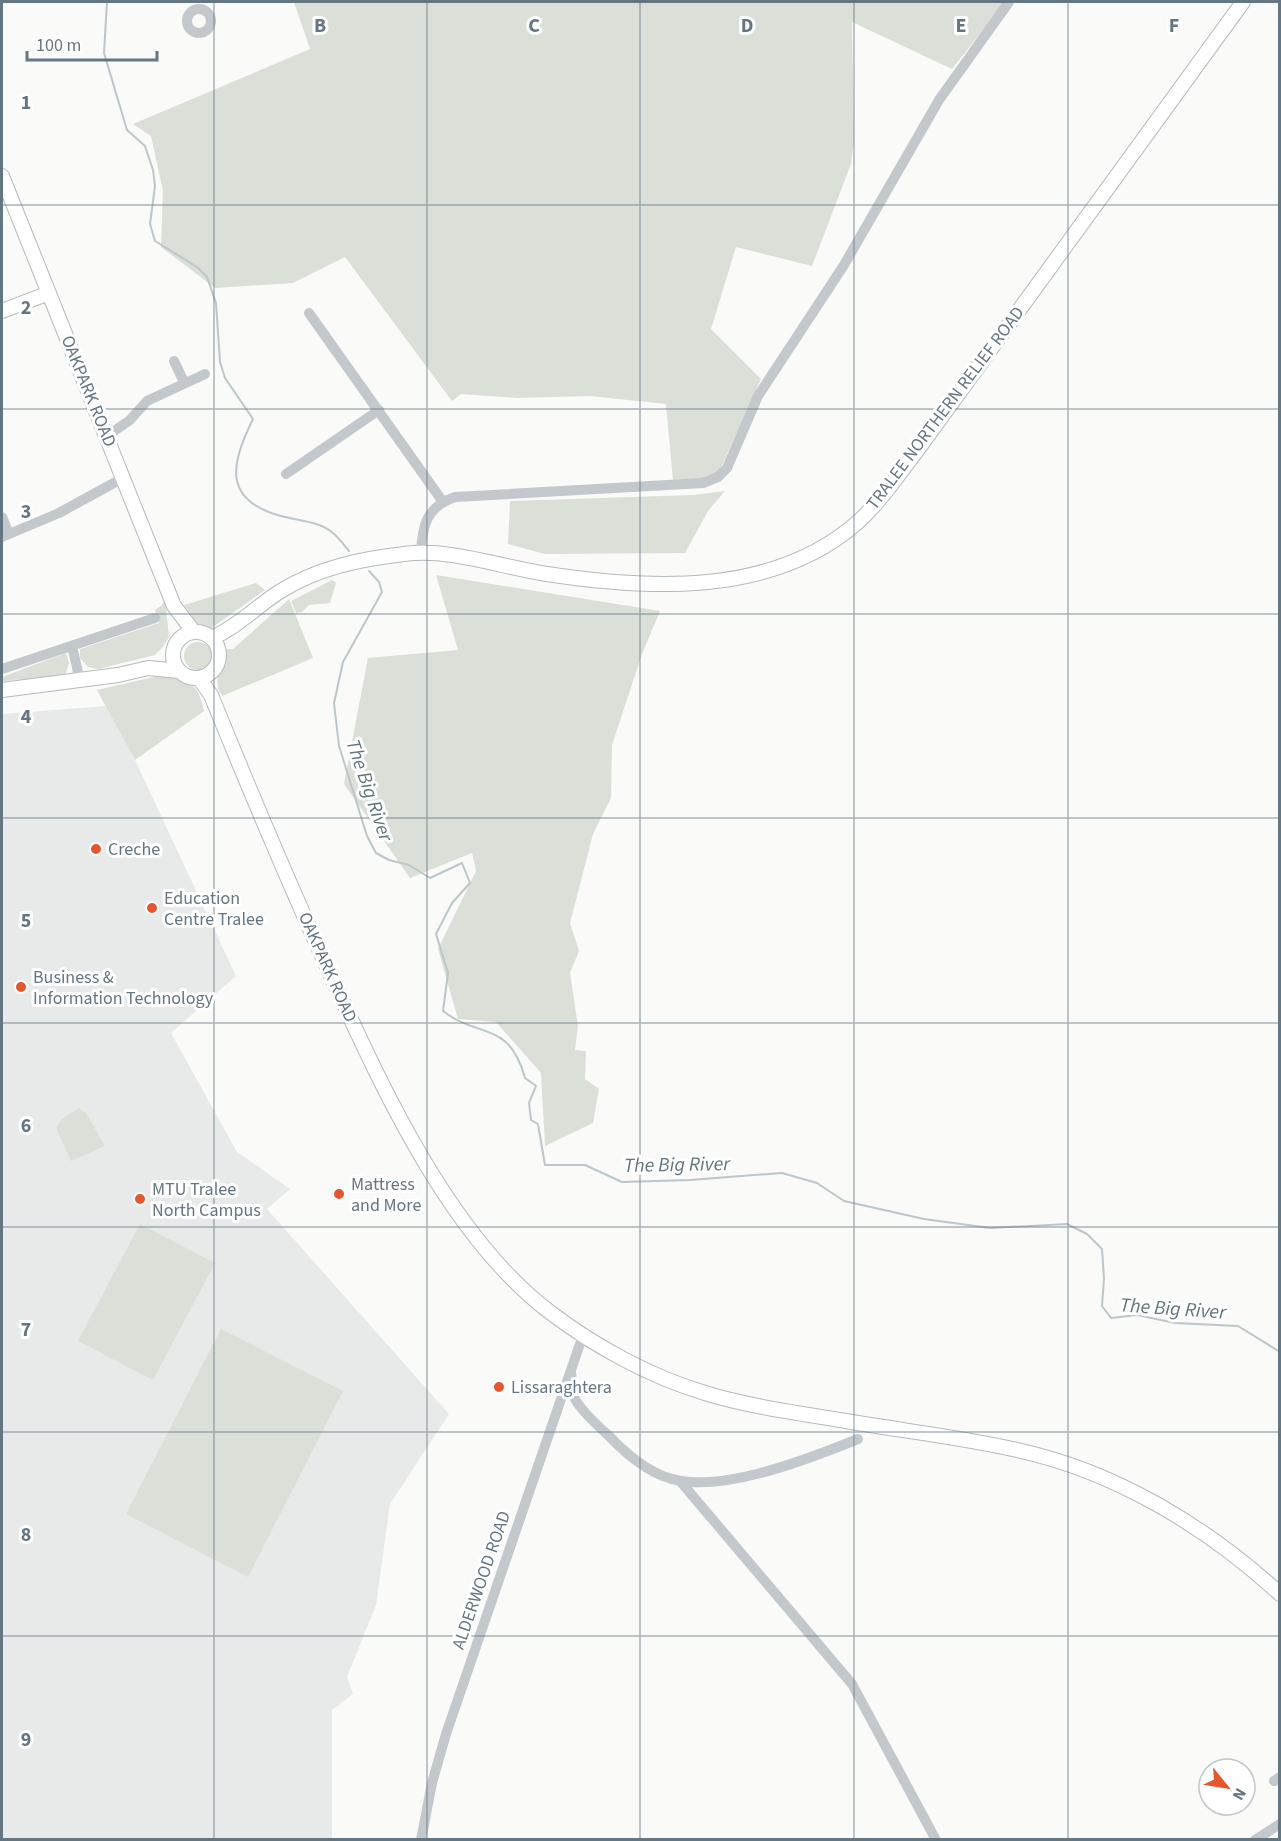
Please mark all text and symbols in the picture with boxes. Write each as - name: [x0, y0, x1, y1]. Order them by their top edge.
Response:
- text: B: [314, 12, 326, 40]
- text: C: [528, 12, 540, 40]
- text: D: [741, 12, 753, 40]
- text: E: [956, 12, 966, 40]
- text: F: [1169, 12, 1179, 40]
- scale bar: [27, 24, 158, 62]
- text: 100 m: [36, 33, 81, 58]
- text: 1: [21, 89, 31, 117]
- text: 2: [21, 294, 31, 322]
- street label: TRALEE NORTHERN RELIEF ROAD: [861, 301, 1030, 515]
- street label: OAKPARK ROAD: [55, 332, 122, 451]
- text: 3: [21, 498, 31, 526]
- text: 4: [21, 703, 32, 731]
- water label: The Big River: [339, 736, 400, 846]
- place label: Creche: [108, 837, 160, 862]
- marker: Creche: [89, 842, 103, 856]
- place label: Education Centre Tralee: [164, 886, 264, 932]
- marker: Education Centre Tralee: [145, 901, 159, 915]
- text: 5: [21, 907, 31, 935]
- street label: OAKPARK ROAD: [292, 908, 363, 1026]
- place label: Business & Information Technology: [33, 965, 214, 1011]
- marker: Business & Information Technology: [14, 980, 28, 994]
- text: 6: [21, 1112, 31, 1140]
- water label: The Big River: [624, 1150, 731, 1180]
- place label: Mattress and More: [351, 1172, 421, 1218]
- place label: MTU Tralee North Campus: [152, 1177, 261, 1223]
- marker: Mattress and More: [332, 1187, 346, 1201]
- marker: MTU Tralee North Campus: [133, 1192, 147, 1206]
- water label: The Big River: [1119, 1291, 1228, 1327]
- text: 7: [21, 1316, 31, 1344]
- place label: Lissaraghtera: [511, 1375, 612, 1400]
- marker: Lissaraghtera: [492, 1380, 506, 1394]
- street label: ALDERWOOD ROAD: [446, 1508, 517, 1653]
- text: 8: [21, 1521, 31, 1549]
- text: 9: [21, 1726, 31, 1754]
- north arrow: [1197, 1757, 1257, 1817]
- text: N: [1227, 1784, 1251, 1804]

